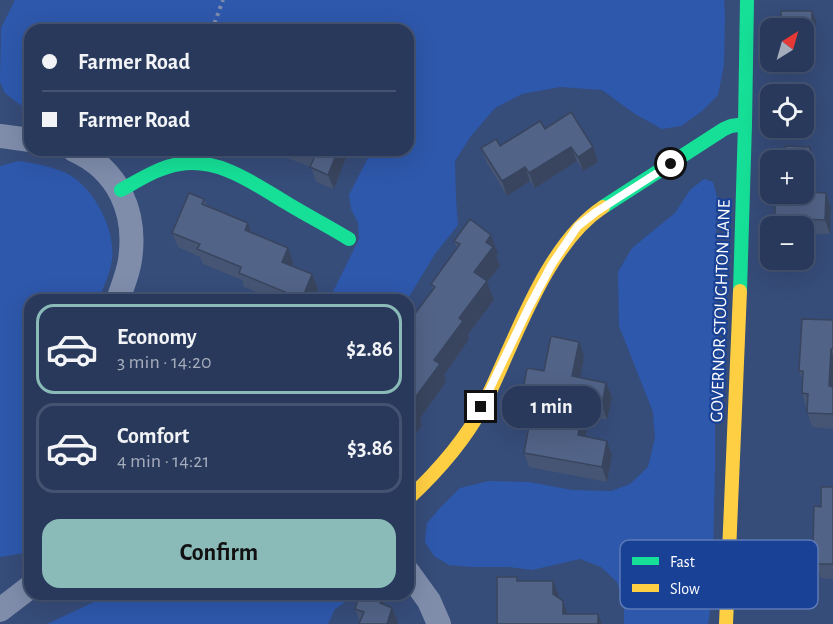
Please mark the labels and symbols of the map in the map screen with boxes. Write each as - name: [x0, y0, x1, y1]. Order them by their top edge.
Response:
- north arrow: [760, 18, 814, 72]
- route start: [657, 150, 684, 177]
- street label: GOVERNOR STOUGHTON LANE: [708, 199, 734, 423]
- callout: 1 min: [502, 386, 601, 428]
- route end: [467, 393, 494, 420]
- legend: [620, 540, 818, 609]
- text: Fast: [670, 554, 695, 570]
- text: Slow: [670, 581, 700, 597]

